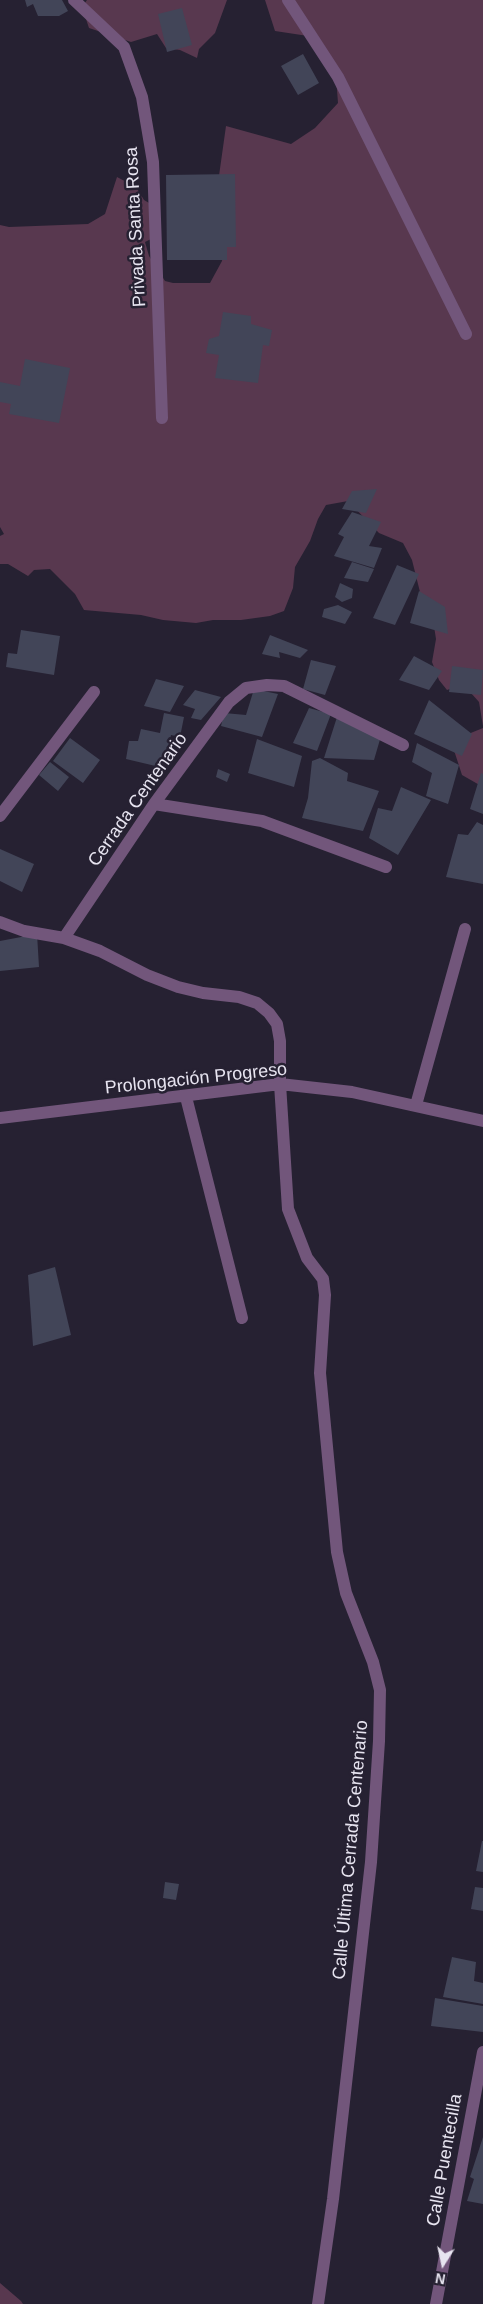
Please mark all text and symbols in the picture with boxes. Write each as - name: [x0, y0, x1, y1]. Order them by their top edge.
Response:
- street label: Privada Santa Rosa: [121, 146, 151, 308]
- street label: Cerrada Centenario: [84, 729, 192, 871]
- street label: Prolongación Progreso: [104, 1059, 288, 1099]
- street label: Calle Última Cerrada Centenario: [329, 1719, 373, 1981]
- street label: Calle Puentecilla: [423, 2092, 467, 2228]
- north arrow: [418, 2239, 468, 2289]
- text: N: [434, 2270, 447, 2288]

